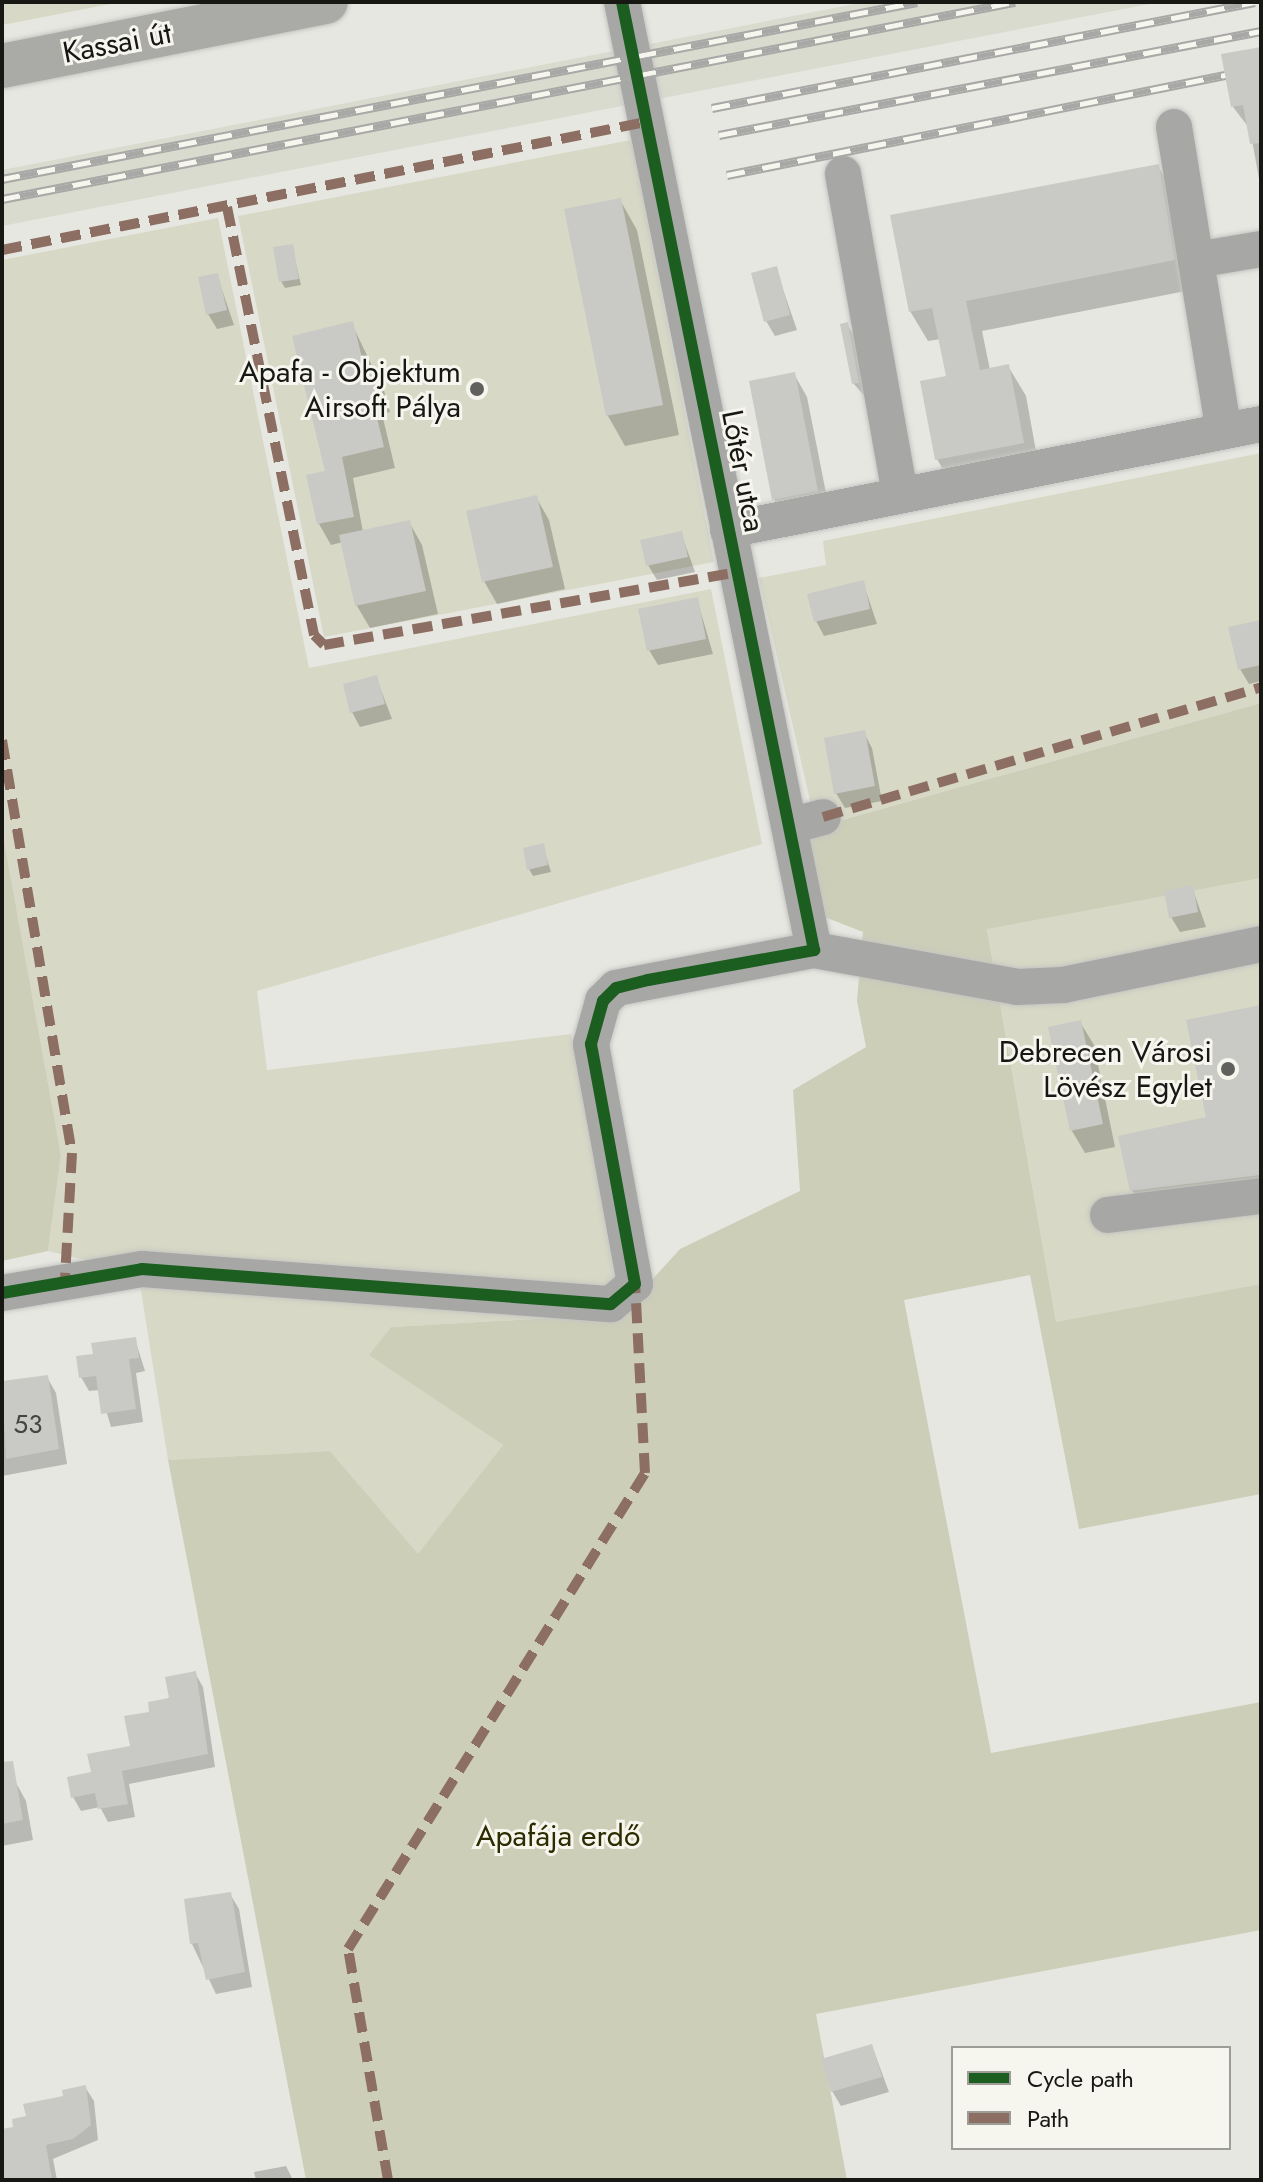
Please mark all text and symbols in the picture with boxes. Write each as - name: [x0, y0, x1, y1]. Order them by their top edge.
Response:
- street label: Kassai út: [60, 15, 174, 71]
- place label: Apafa - Objektum Airsoft Pálya: [239, 354, 461, 424]
- marker: Apafa - Objektum Airsoft Pálya: [468, 380, 486, 398]
- street label: Lőtér utca: [714, 407, 772, 535]
- place label: Debrecen Városi Lövész Egylet: [999, 1034, 1212, 1104]
- marker: Debrecen Városi Lövész Egylet: [1219, 1060, 1237, 1078]
- house number: 53: [14, 1409, 42, 1441]
- park label: Apafája erdő: [476, 1818, 640, 1854]
- legend: [951, 2046, 1231, 2150]
- text: Cycle path: [1027, 2061, 1134, 2096]
- text: Path: [1027, 2101, 1069, 2136]

